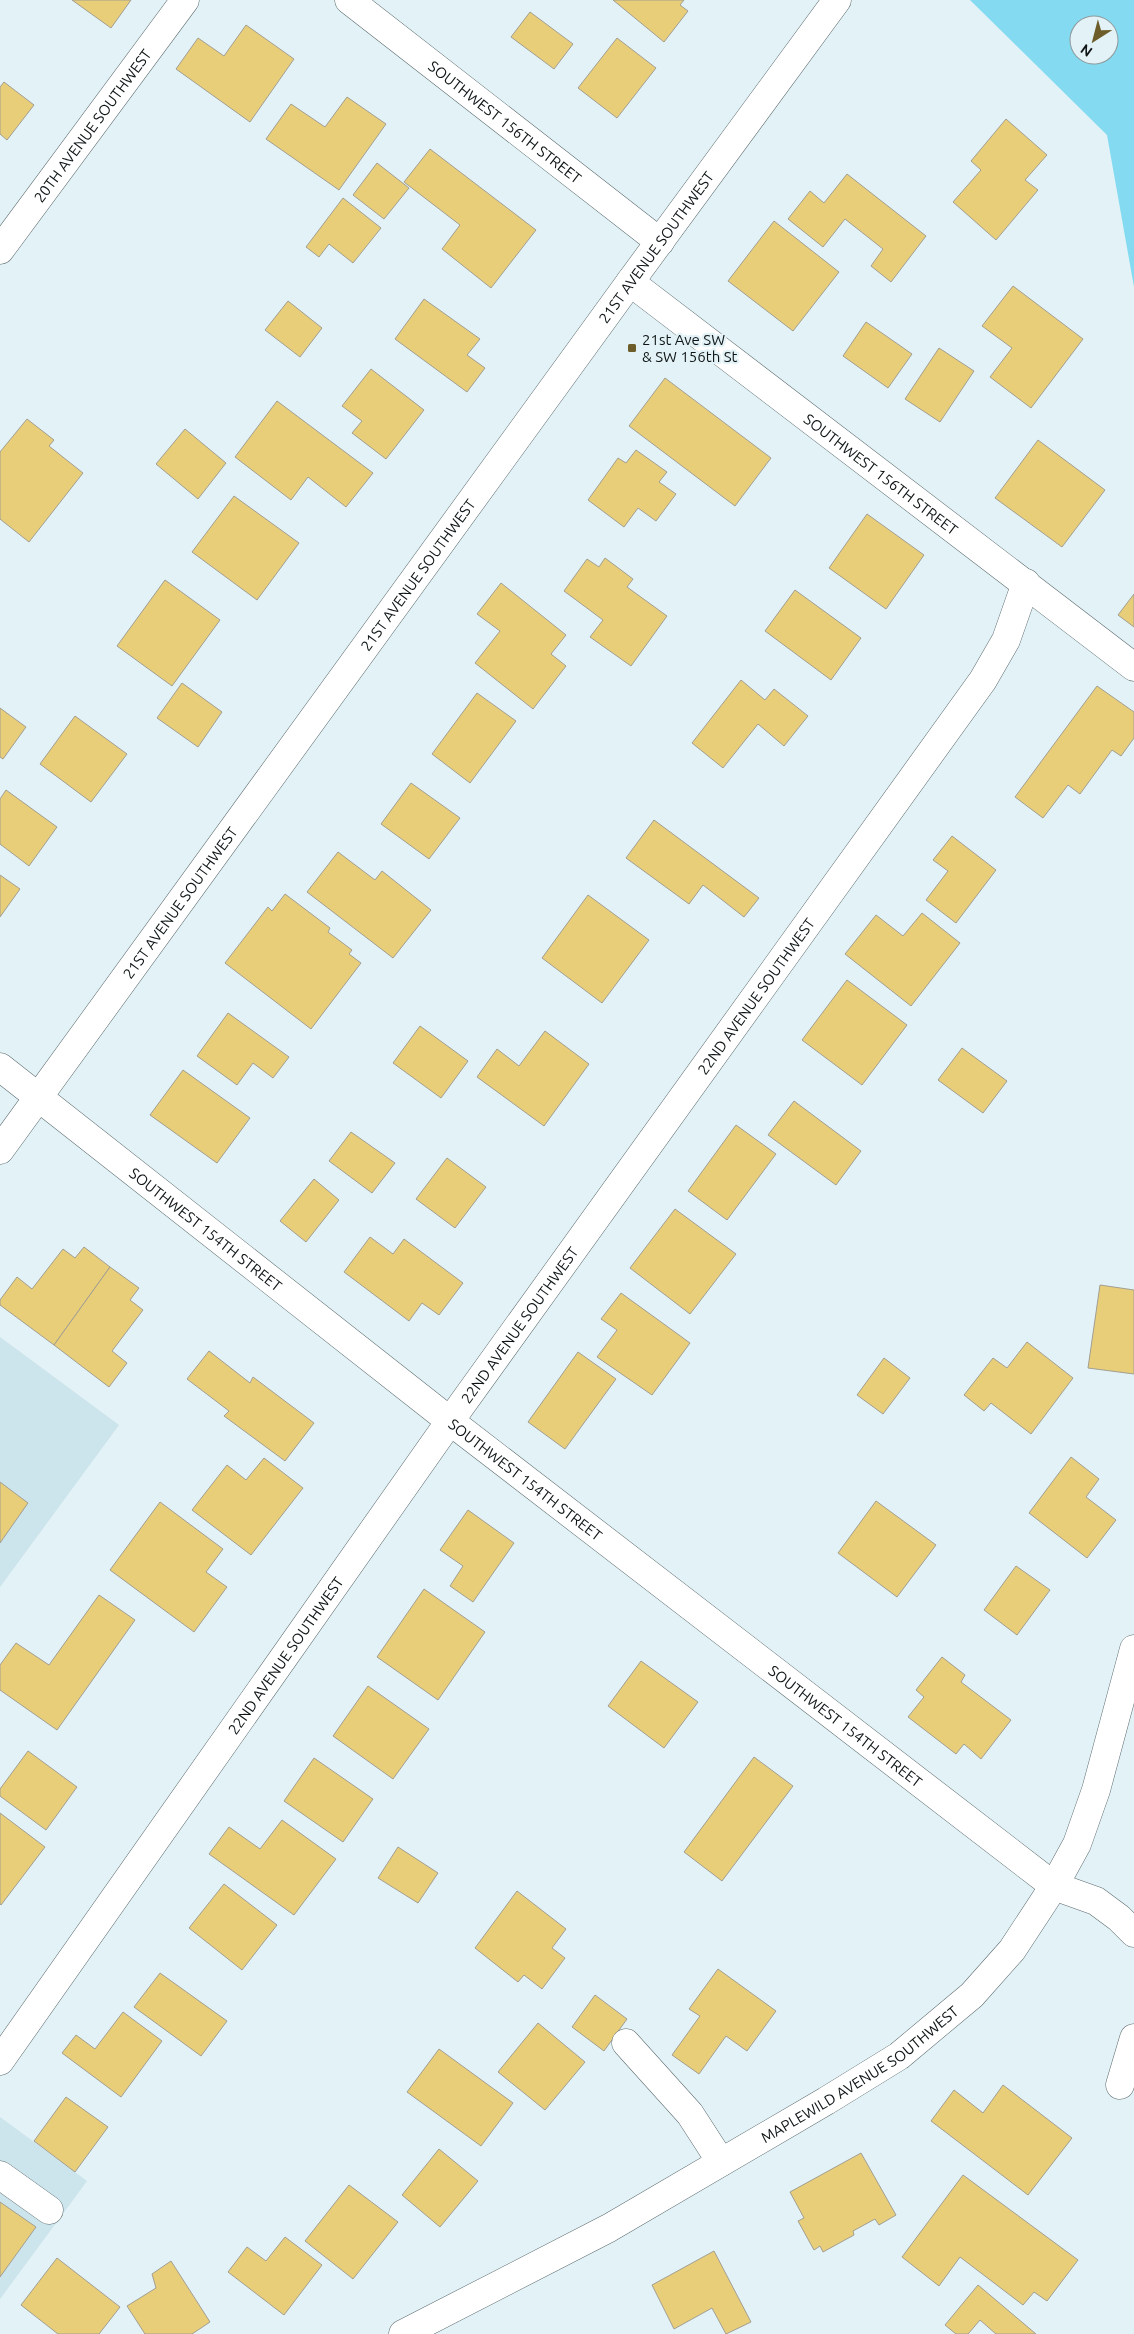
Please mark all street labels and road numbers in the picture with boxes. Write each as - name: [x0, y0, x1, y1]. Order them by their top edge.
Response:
- street label: 20TH AVENUE SOUTHWEST: [30, 45, 155, 205]
- street label: SOUTHWEST 156TH STREET: [426, 57, 586, 187]
- street label: 21ST AVENUE SOUTHWEST: [595, 167, 717, 326]
- street label: SOUTHWEST 156TH STREET: [801, 410, 962, 538]
- street label: 21ST AVENUE SOUTHWEST: [357, 495, 479, 654]
- street label: 21ST AVENUE SOUTHWEST: [119, 823, 241, 982]
- street label: 22ND AVENUE SOUTHWEST: [694, 914, 818, 1077]
- street label: SOUTHWEST 154TH STREET: [126, 1164, 286, 1294]
- street label: 22ND AVENUE SOUTHWEST: [457, 1243, 582, 1406]
- street label: SOUTHWEST 154TH STREET: [446, 1415, 606, 1544]
- street label: 22ND AVENUE SOUTHWEST: [224, 1573, 347, 1737]
- street label: SOUTHWEST 154TH STREET: [766, 1661, 926, 1790]
- street label: MAPLEWILD AVENUE SOUTHWEST: [758, 2001, 962, 2146]

